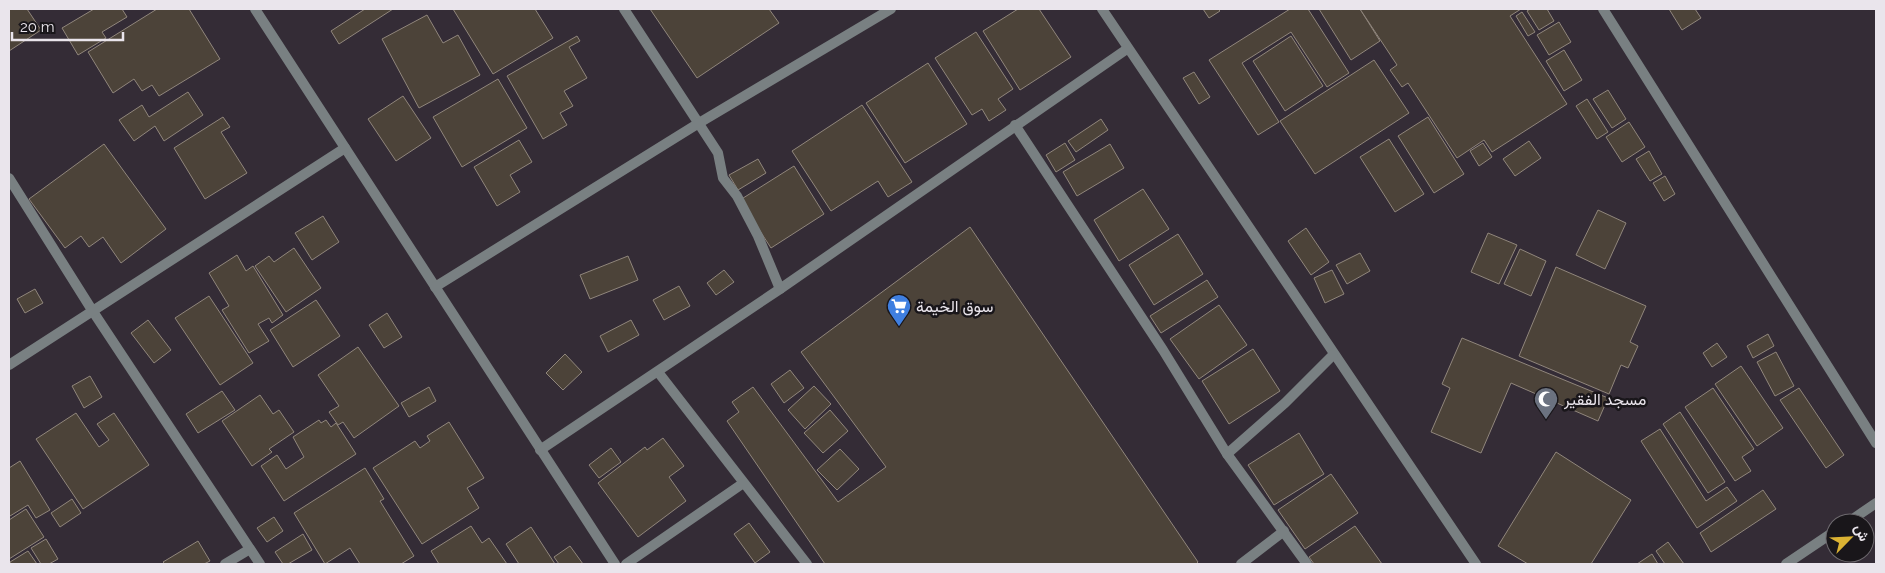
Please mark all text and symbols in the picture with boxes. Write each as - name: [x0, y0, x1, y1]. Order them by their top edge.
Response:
- scale bar: [12, 10, 124, 42]
- text: 20 m: [20, 18, 55, 36]
- supermarket icon: سوق الخيمة: [886, 293, 912, 327]
- place label: سوق الخيمة: [916, 297, 993, 317]
- mosque icon: مسجد الفقير: [1533, 386, 1559, 420]
- place label: مسجد الفقير: [1563, 390, 1646, 410]
- north arrow: [1825, 513, 1875, 563]
- text: ش: [1850, 522, 1873, 544]

